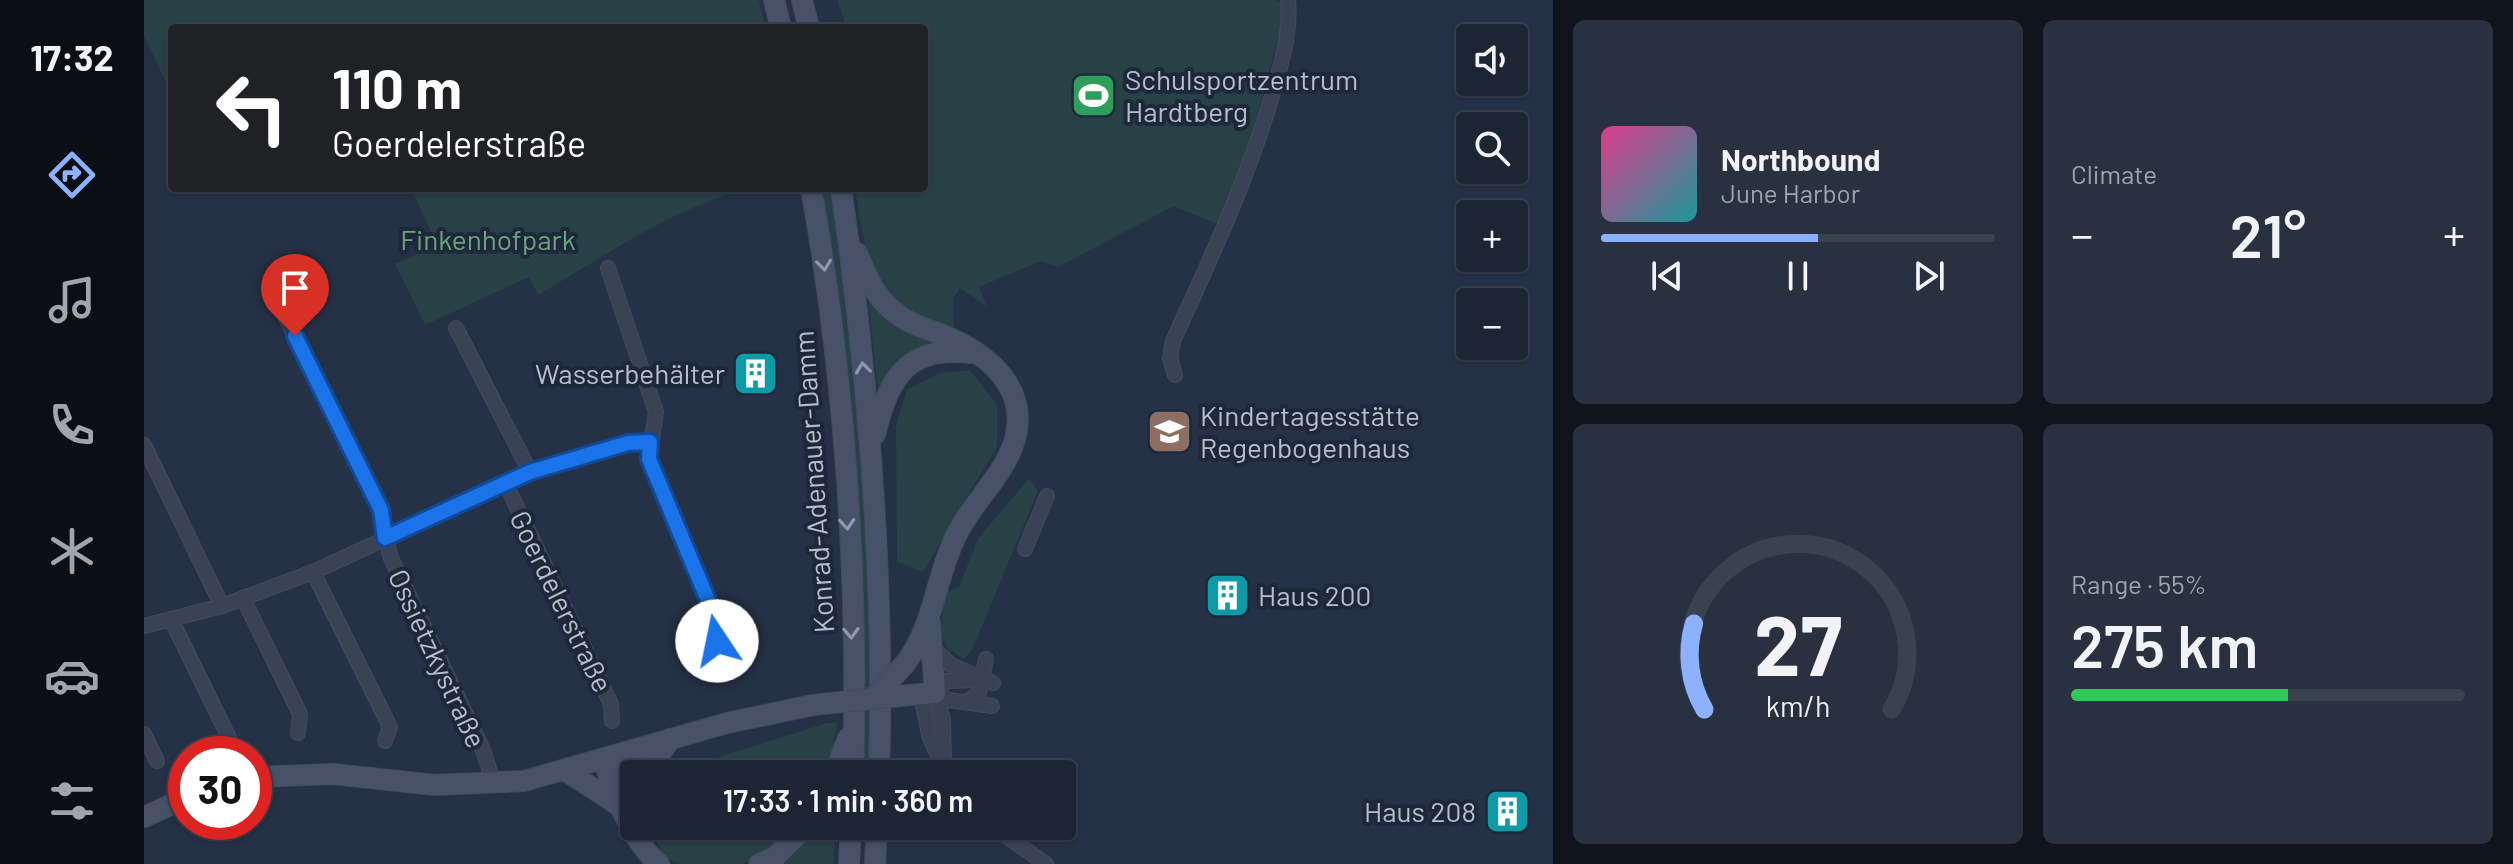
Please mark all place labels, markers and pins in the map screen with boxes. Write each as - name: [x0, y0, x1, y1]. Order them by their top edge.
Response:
- place label: Schulsportzentrum Hardtberg: [1125, 62, 1358, 128]
- sports icon: Schulsportzentrum Hardtberg: [1070, 71, 1118, 119]
- pin: [261, 254, 329, 336]
- building icon: Wasserbehälter: [732, 349, 780, 397]
- place label: Wasserbehälter: [535, 356, 725, 390]
- place label: Kindertagesstätte Regenbogenhaus: [1200, 398, 1420, 464]
- school or university icon: Kindertagesstätte Regenbogenhaus: [1145, 407, 1193, 455]
- building icon: Haus 200: [1203, 571, 1251, 619]
- place label: Haus 200: [1258, 578, 1371, 612]
- building icon: Haus 208: [1483, 787, 1531, 835]
- place label: Haus 208: [1364, 794, 1476, 828]

